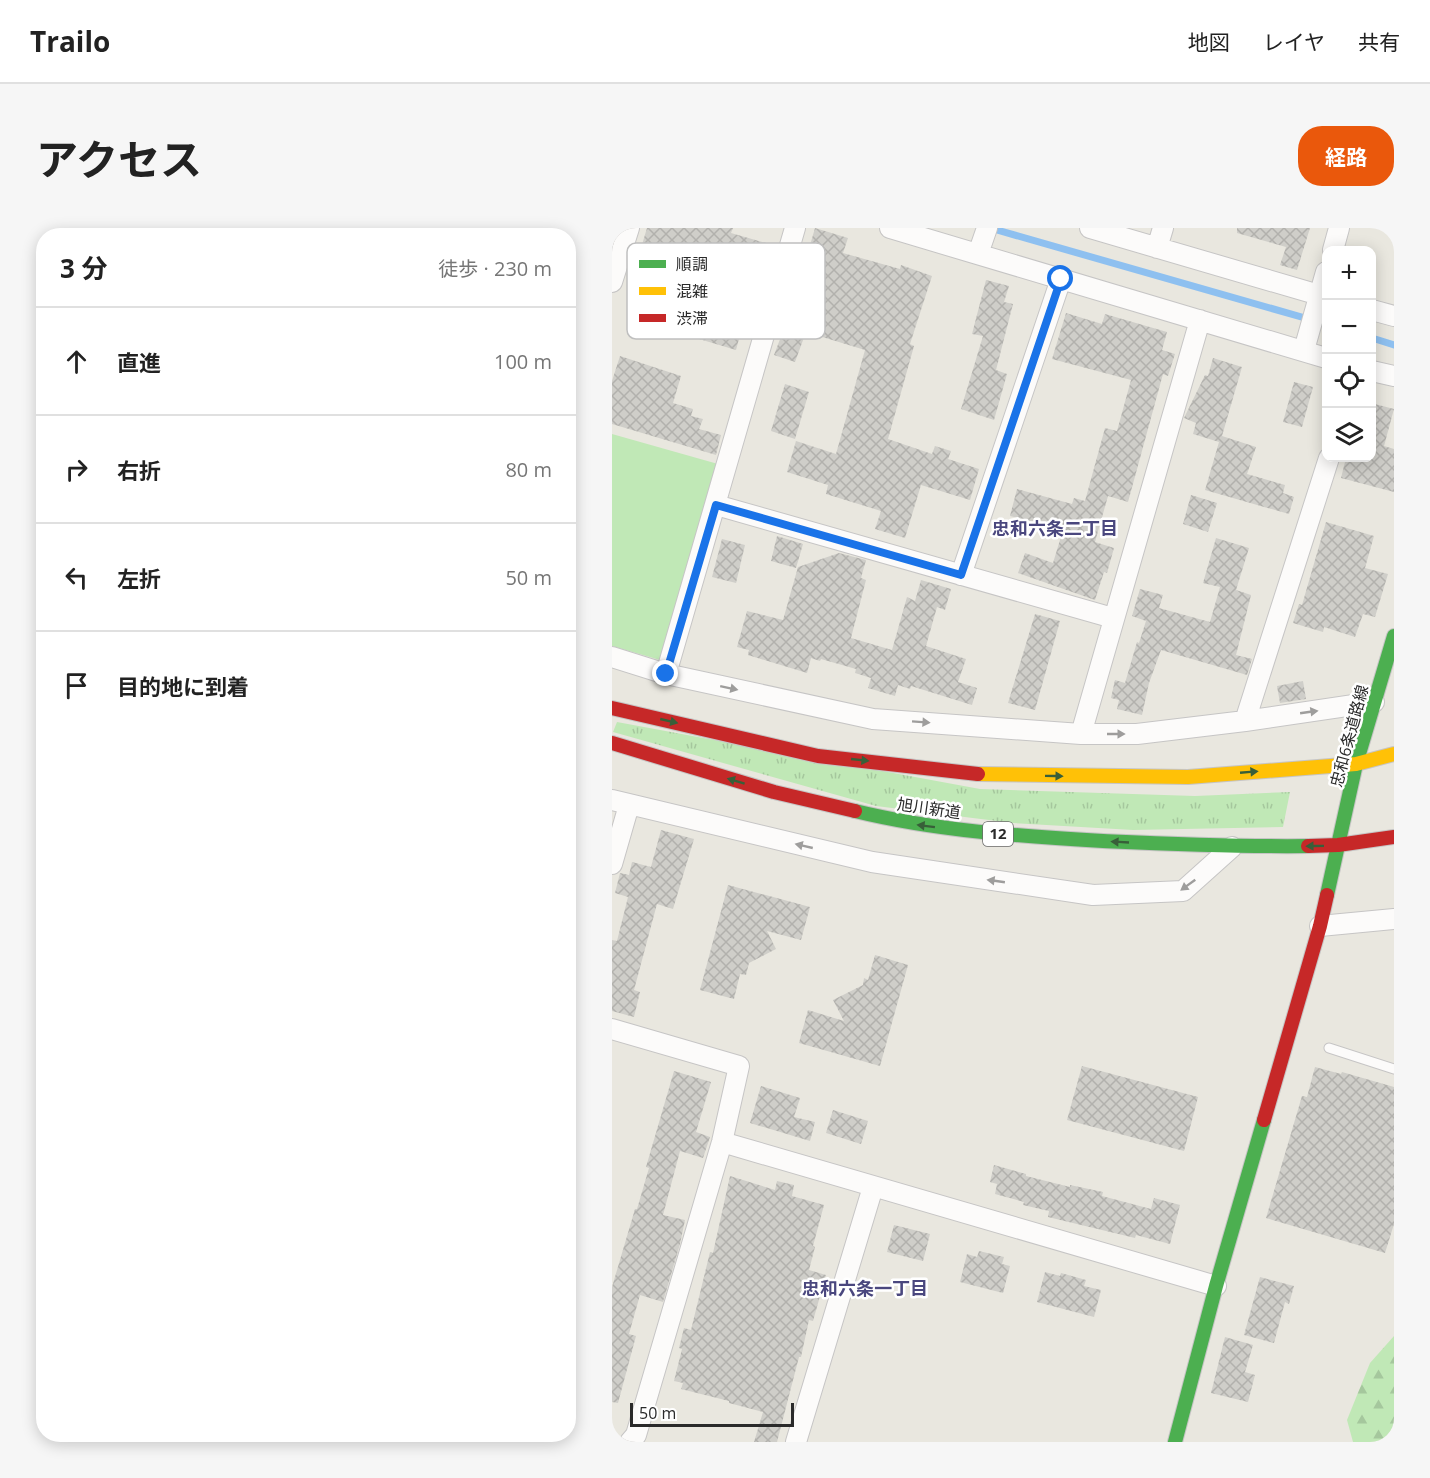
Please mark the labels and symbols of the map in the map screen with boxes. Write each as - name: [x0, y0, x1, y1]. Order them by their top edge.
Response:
- legend: [627, 243, 825, 339]
- text: 順調: [676, 253, 708, 275]
- route start: [1047, 265, 1073, 291]
- text: 混雑: [676, 280, 708, 302]
- text: 渋滞: [676, 307, 708, 329]
- district label: 忠和六条二丁目: [992, 516, 1118, 540]
- route end: [652, 660, 678, 686]
- street label: 忠和6条道路線: [1325, 682, 1373, 790]
- one-way arrow: [720, 683, 739, 693]
- one-way arrow: [1300, 707, 1319, 716]
- one-way arrow: [660, 717, 679, 726]
- one-way arrow: [911, 717, 930, 727]
- one-way arrow: [1106, 729, 1125, 739]
- one-way arrow: [850, 756, 869, 765]
- one-way arrow: [1239, 768, 1258, 777]
- one-way arrow: [1044, 771, 1063, 780]
- one-way arrow: [727, 776, 745, 785]
- street label: 旭川新道: [896, 793, 962, 823]
- one-way arrow: [916, 821, 935, 830]
- road number: 12: [983, 822, 1013, 846]
- one-way arrow: [1111, 837, 1130, 846]
- one-way arrow: [795, 841, 814, 851]
- one-way arrow: [1306, 841, 1325, 850]
- one-way arrow: [987, 876, 1006, 885]
- one-way arrow: [1180, 879, 1196, 891]
- district label: 忠和六条一丁目: [802, 1276, 928, 1300]
- scale bar: [630, 1400, 794, 1428]

